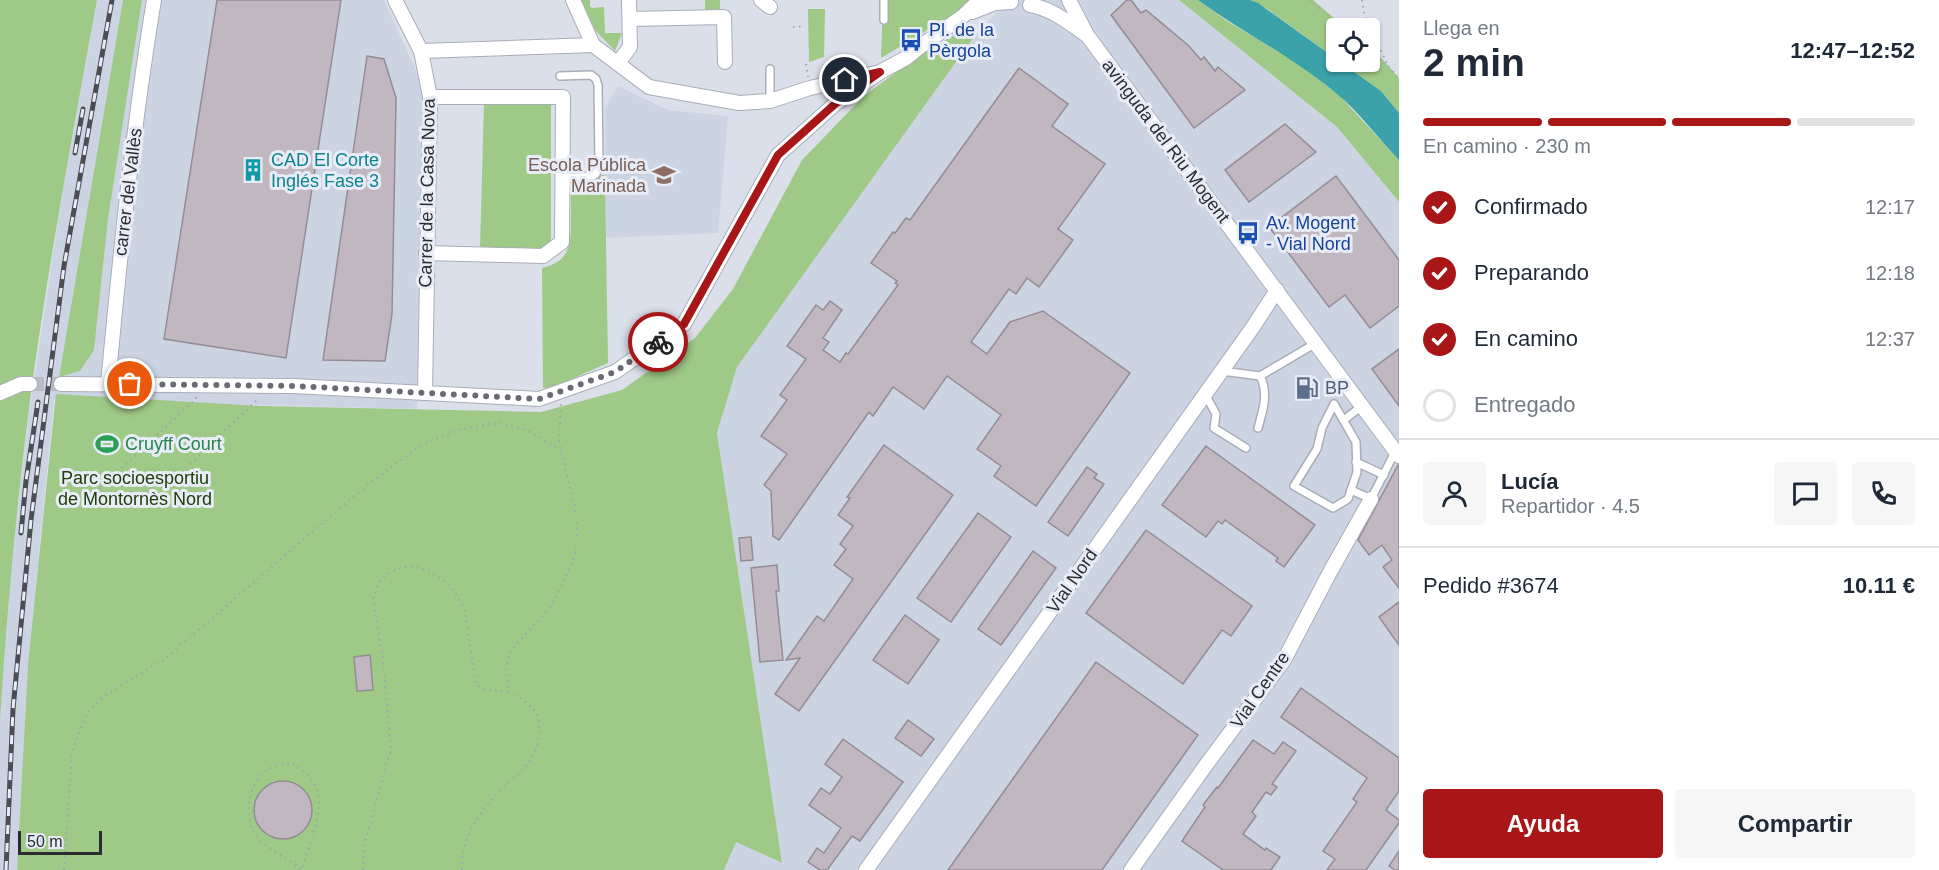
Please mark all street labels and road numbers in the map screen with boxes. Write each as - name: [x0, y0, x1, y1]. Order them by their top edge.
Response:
- street label: avinguda del Riu Mogent: [1098, 55, 1234, 227]
- street label: Carrer de la Casa Nova: [415, 97, 439, 288]
- street label: carrer del Vallès: [110, 127, 146, 257]
- street label: Vial Nord: [1043, 545, 1101, 617]
- street label: Vial Centre: [1226, 648, 1294, 732]

